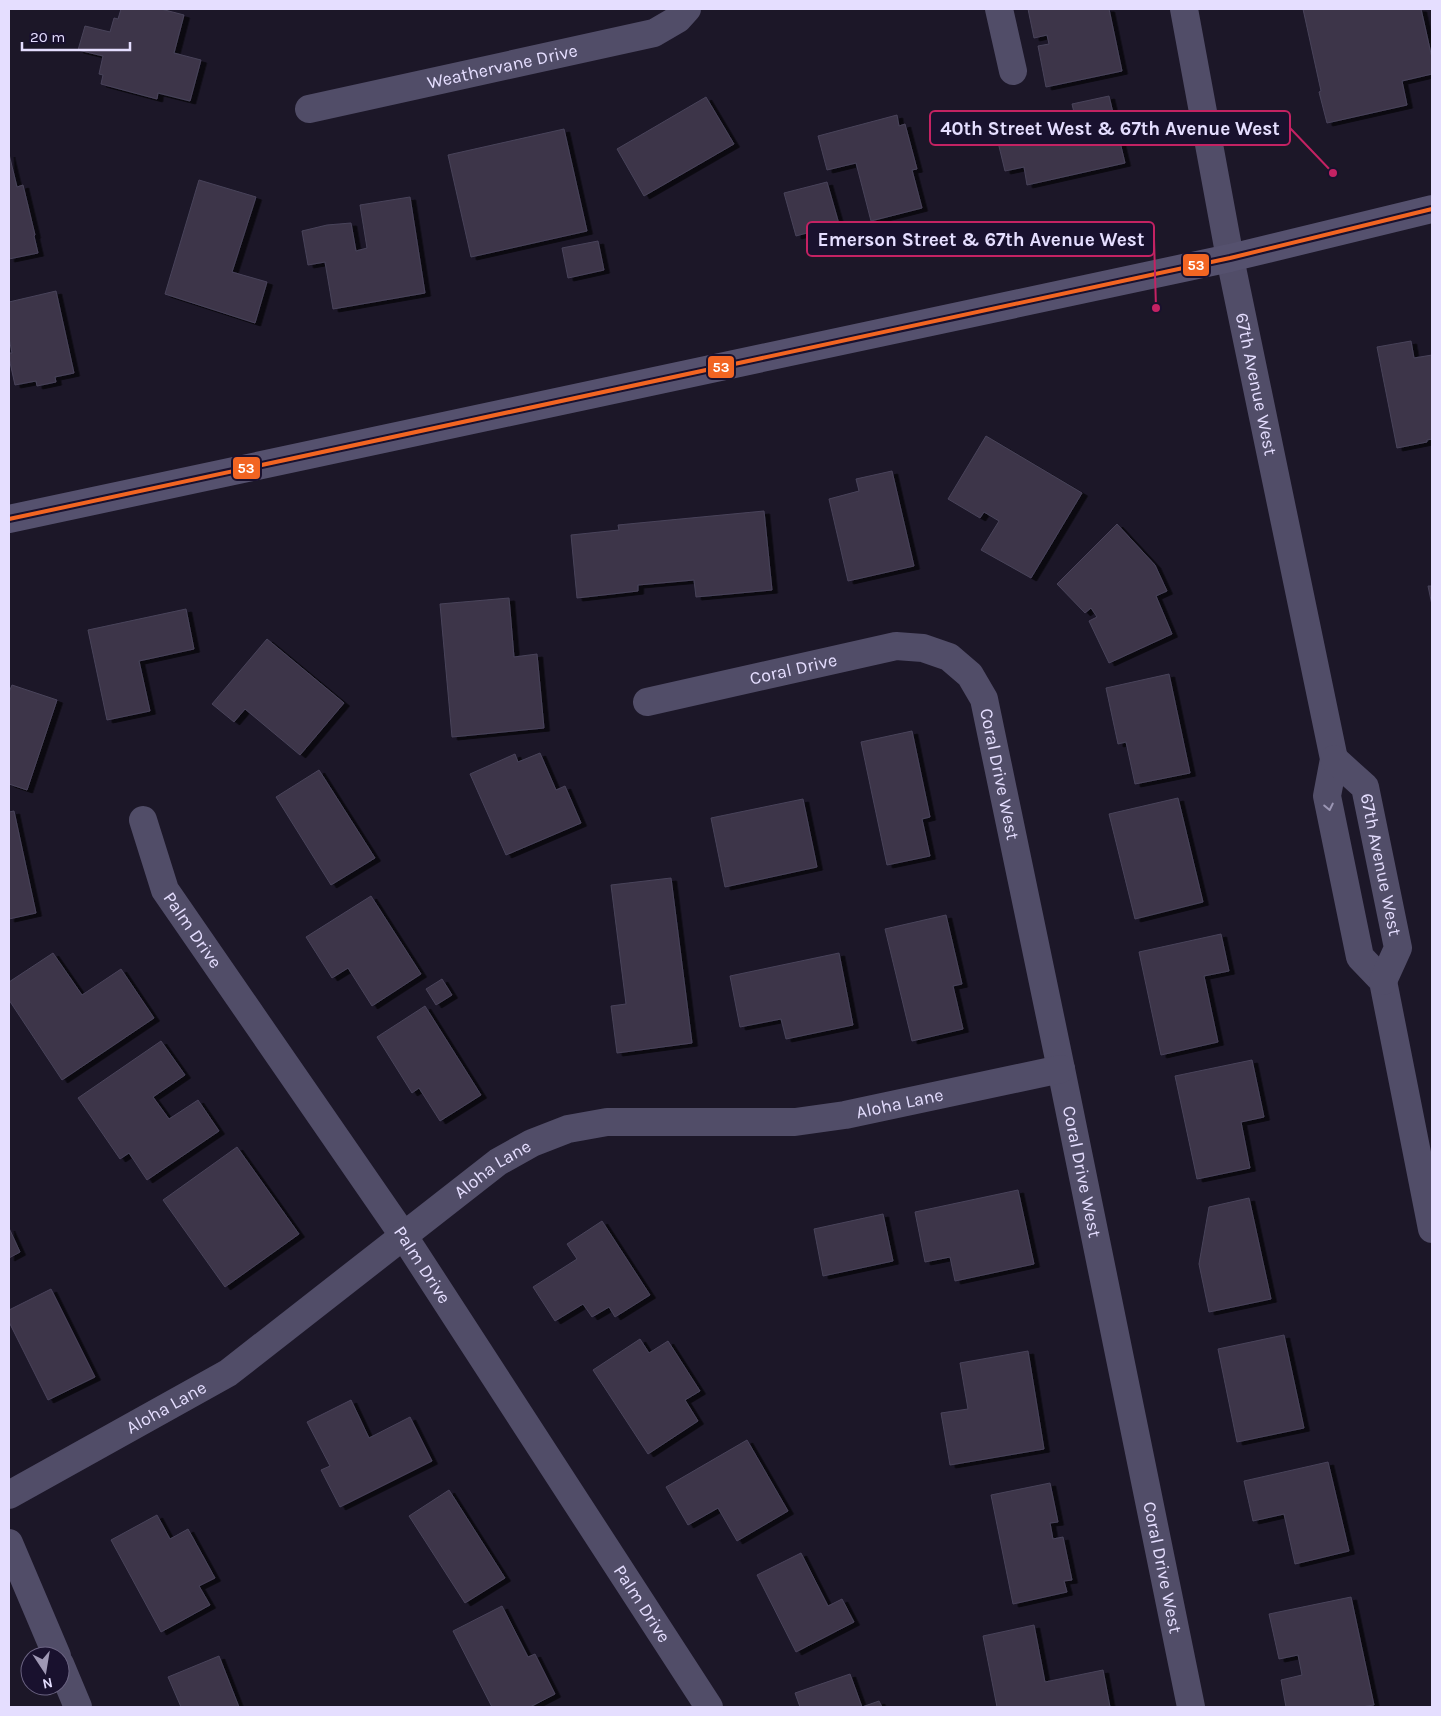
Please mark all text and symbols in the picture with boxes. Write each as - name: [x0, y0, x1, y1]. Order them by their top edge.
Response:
- scale bar: [22, 20, 130, 52]
- text: 20 m: [30, 28, 65, 46]
- street label: Weathervane Drive: [425, 39, 580, 94]
- callout: 40th Street West & 67th Avenue West: [930, 111, 1290, 145]
- text: 40th Street West & 67th Avenue West: [940, 118, 1280, 140]
- callout: Emerson Street & 67th Avenue West: [807, 222, 1154, 256]
- text: Emerson Street & 67th Avenue West: [818, 229, 1144, 251]
- line badge: 53: [1182, 253, 1210, 277]
- text: 53: [1188, 257, 1204, 274]
- street label: 67th Avenue West: [1231, 311, 1282, 458]
- line badge: 53: [707, 355, 735, 379]
- text: 53: [713, 359, 729, 376]
- line badge: 53: [232, 456, 261, 480]
- text: 53: [238, 460, 254, 477]
- street label: Coral Drive: [748, 649, 839, 690]
- street label: Coral Drive West: [975, 706, 1024, 842]
- street label: 67th Avenue West: [1356, 791, 1406, 938]
- one-way arrow: [1324, 802, 1334, 811]
- street label: Palm Drive: [159, 888, 227, 973]
- street label: Aloha Lane: [854, 1083, 945, 1123]
- street label: Coral Drive West: [1058, 1104, 1106, 1240]
- street label: Aloha Lane: [450, 1135, 535, 1203]
- street label: Palm Drive: [389, 1222, 456, 1308]
- street label: Aloha Lane: [122, 1376, 210, 1439]
- street label: Coral Drive West: [1138, 1500, 1187, 1636]
- street label: Palm Drive: [609, 1561, 675, 1647]
- north arrow: [20, 1646, 70, 1696]
- text: N: [41, 1674, 54, 1693]

